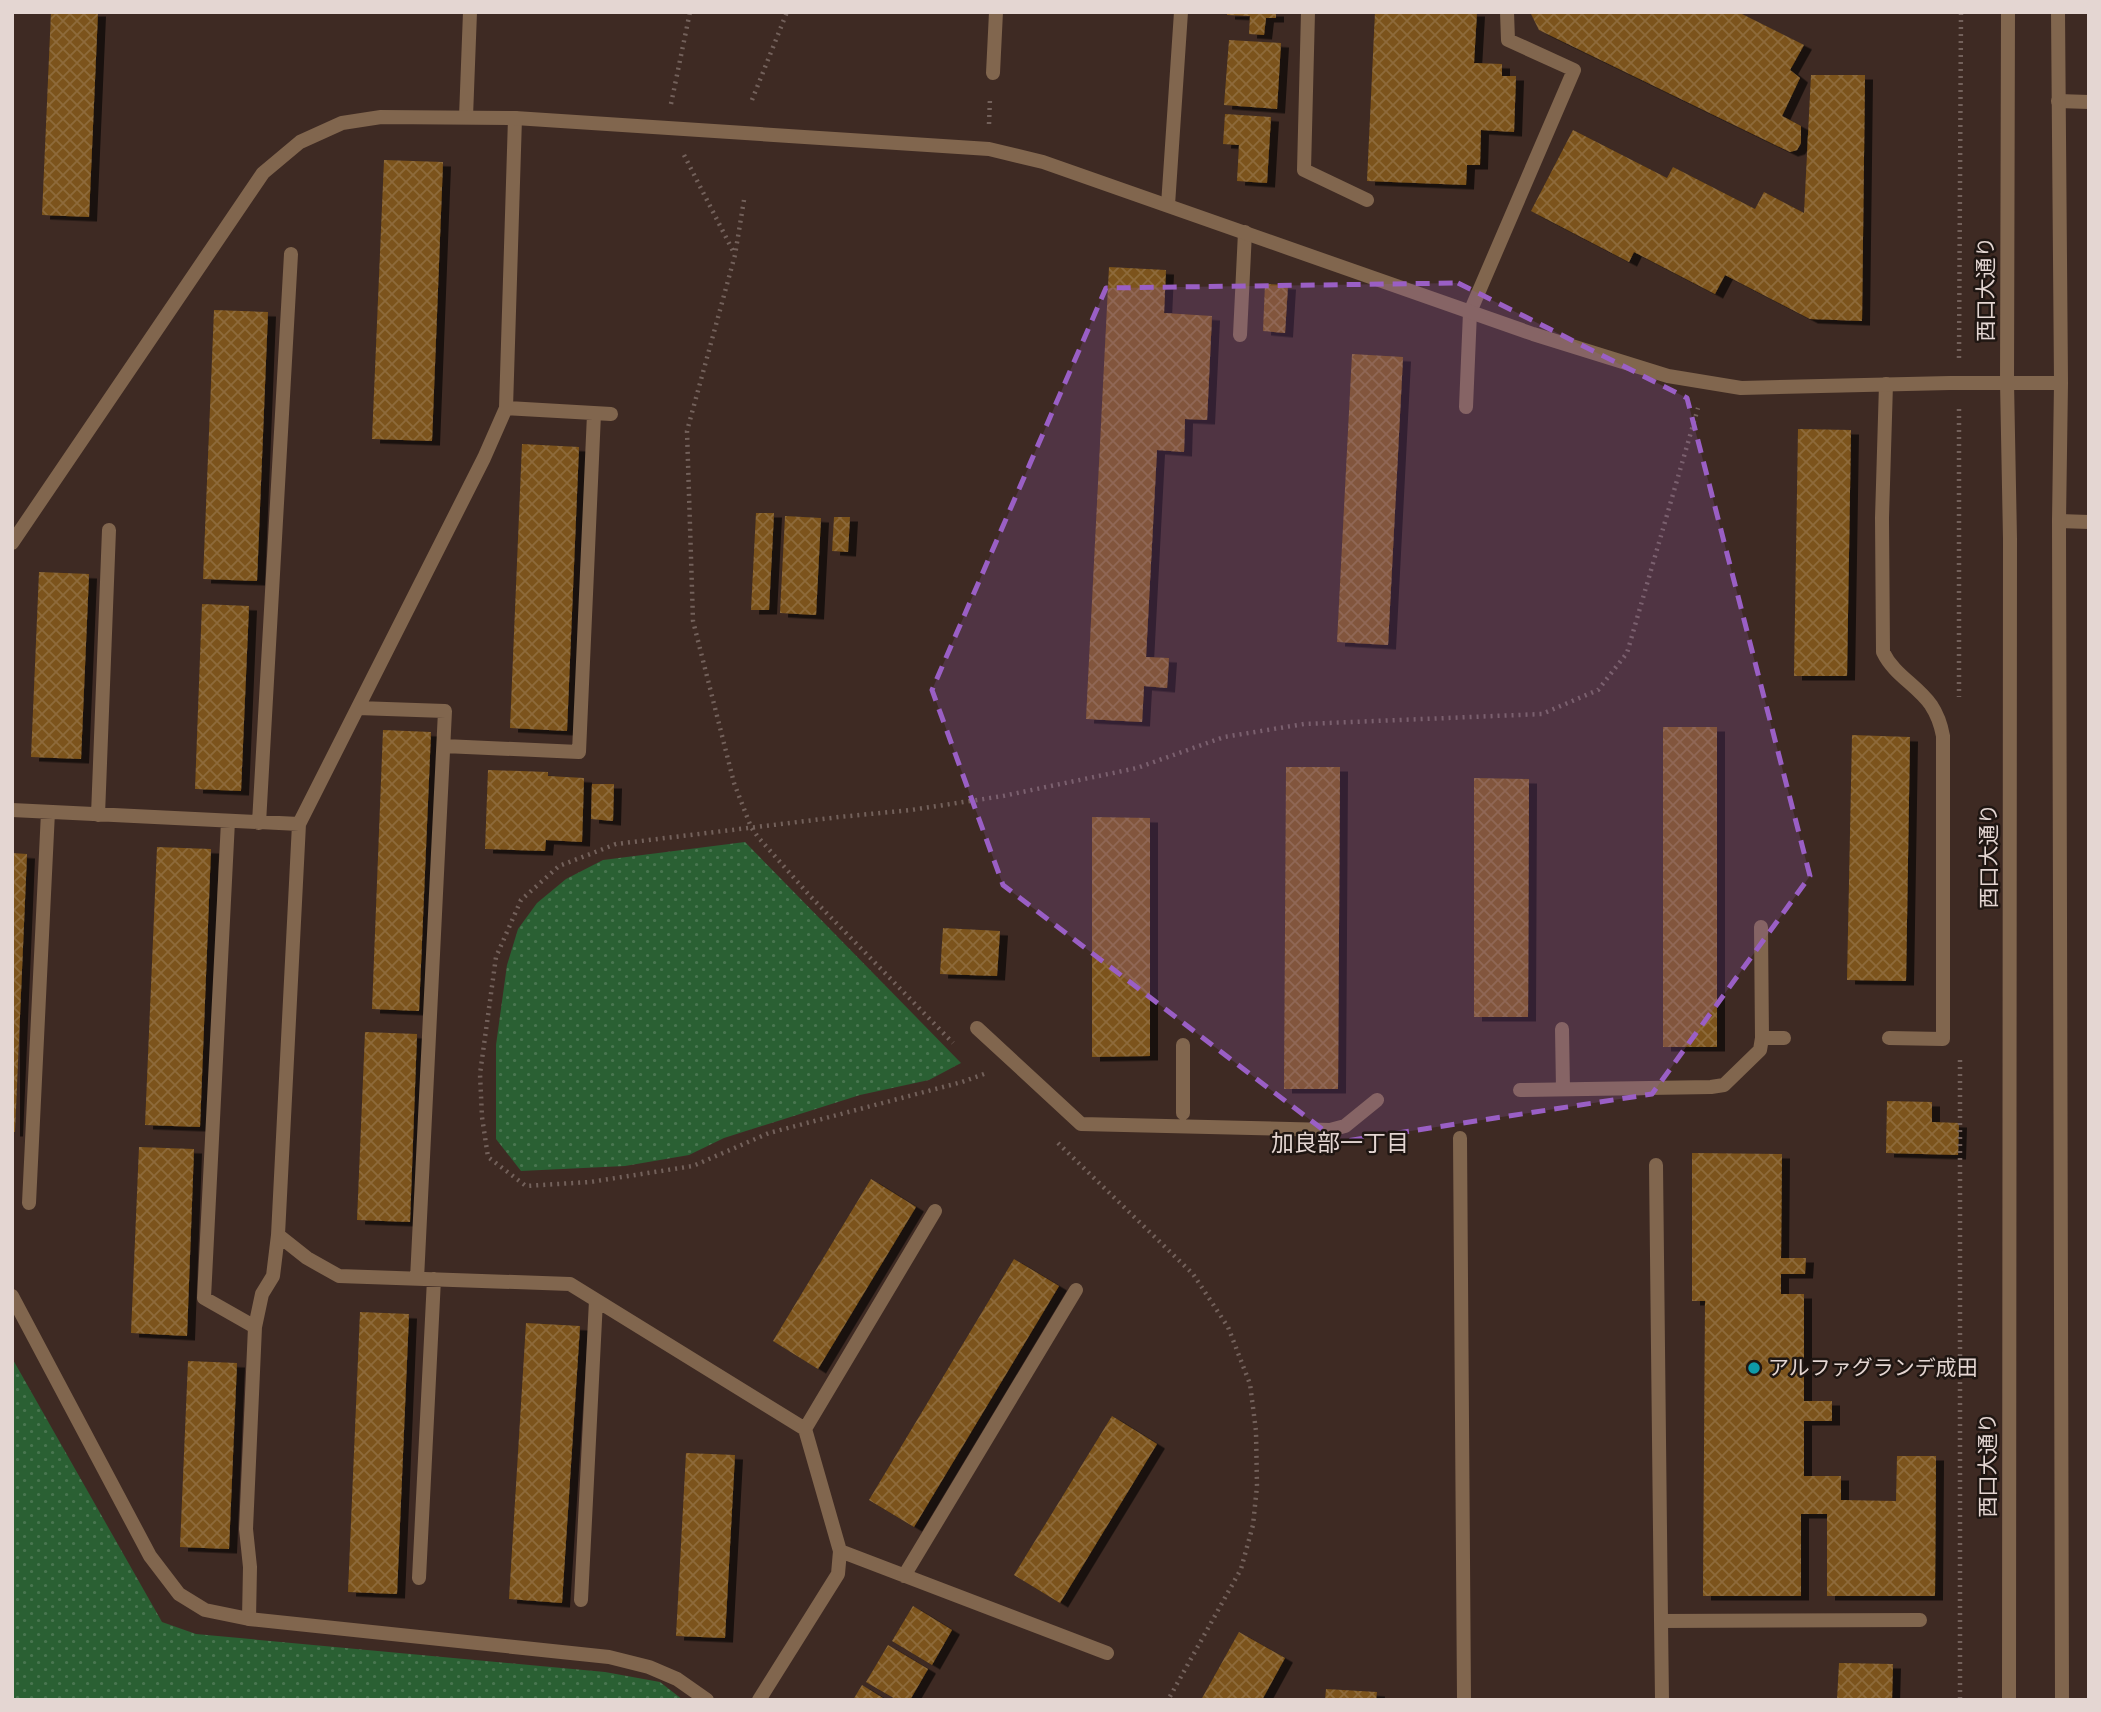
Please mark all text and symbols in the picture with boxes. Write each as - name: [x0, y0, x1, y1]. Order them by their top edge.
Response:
- street label: 西口大通り: [1973, 237, 1999, 342]
- street label: 西口大通り: [1976, 804, 2002, 909]
- district label: 加良部一丁目: [1271, 1129, 1409, 1157]
- place label: アルファグランデ成田: [1768, 1355, 1978, 1381]
- marker: アルファグランデ成田: [1746, 1360, 1762, 1376]
- street label: 西口大通り: [1975, 1413, 2001, 1518]

